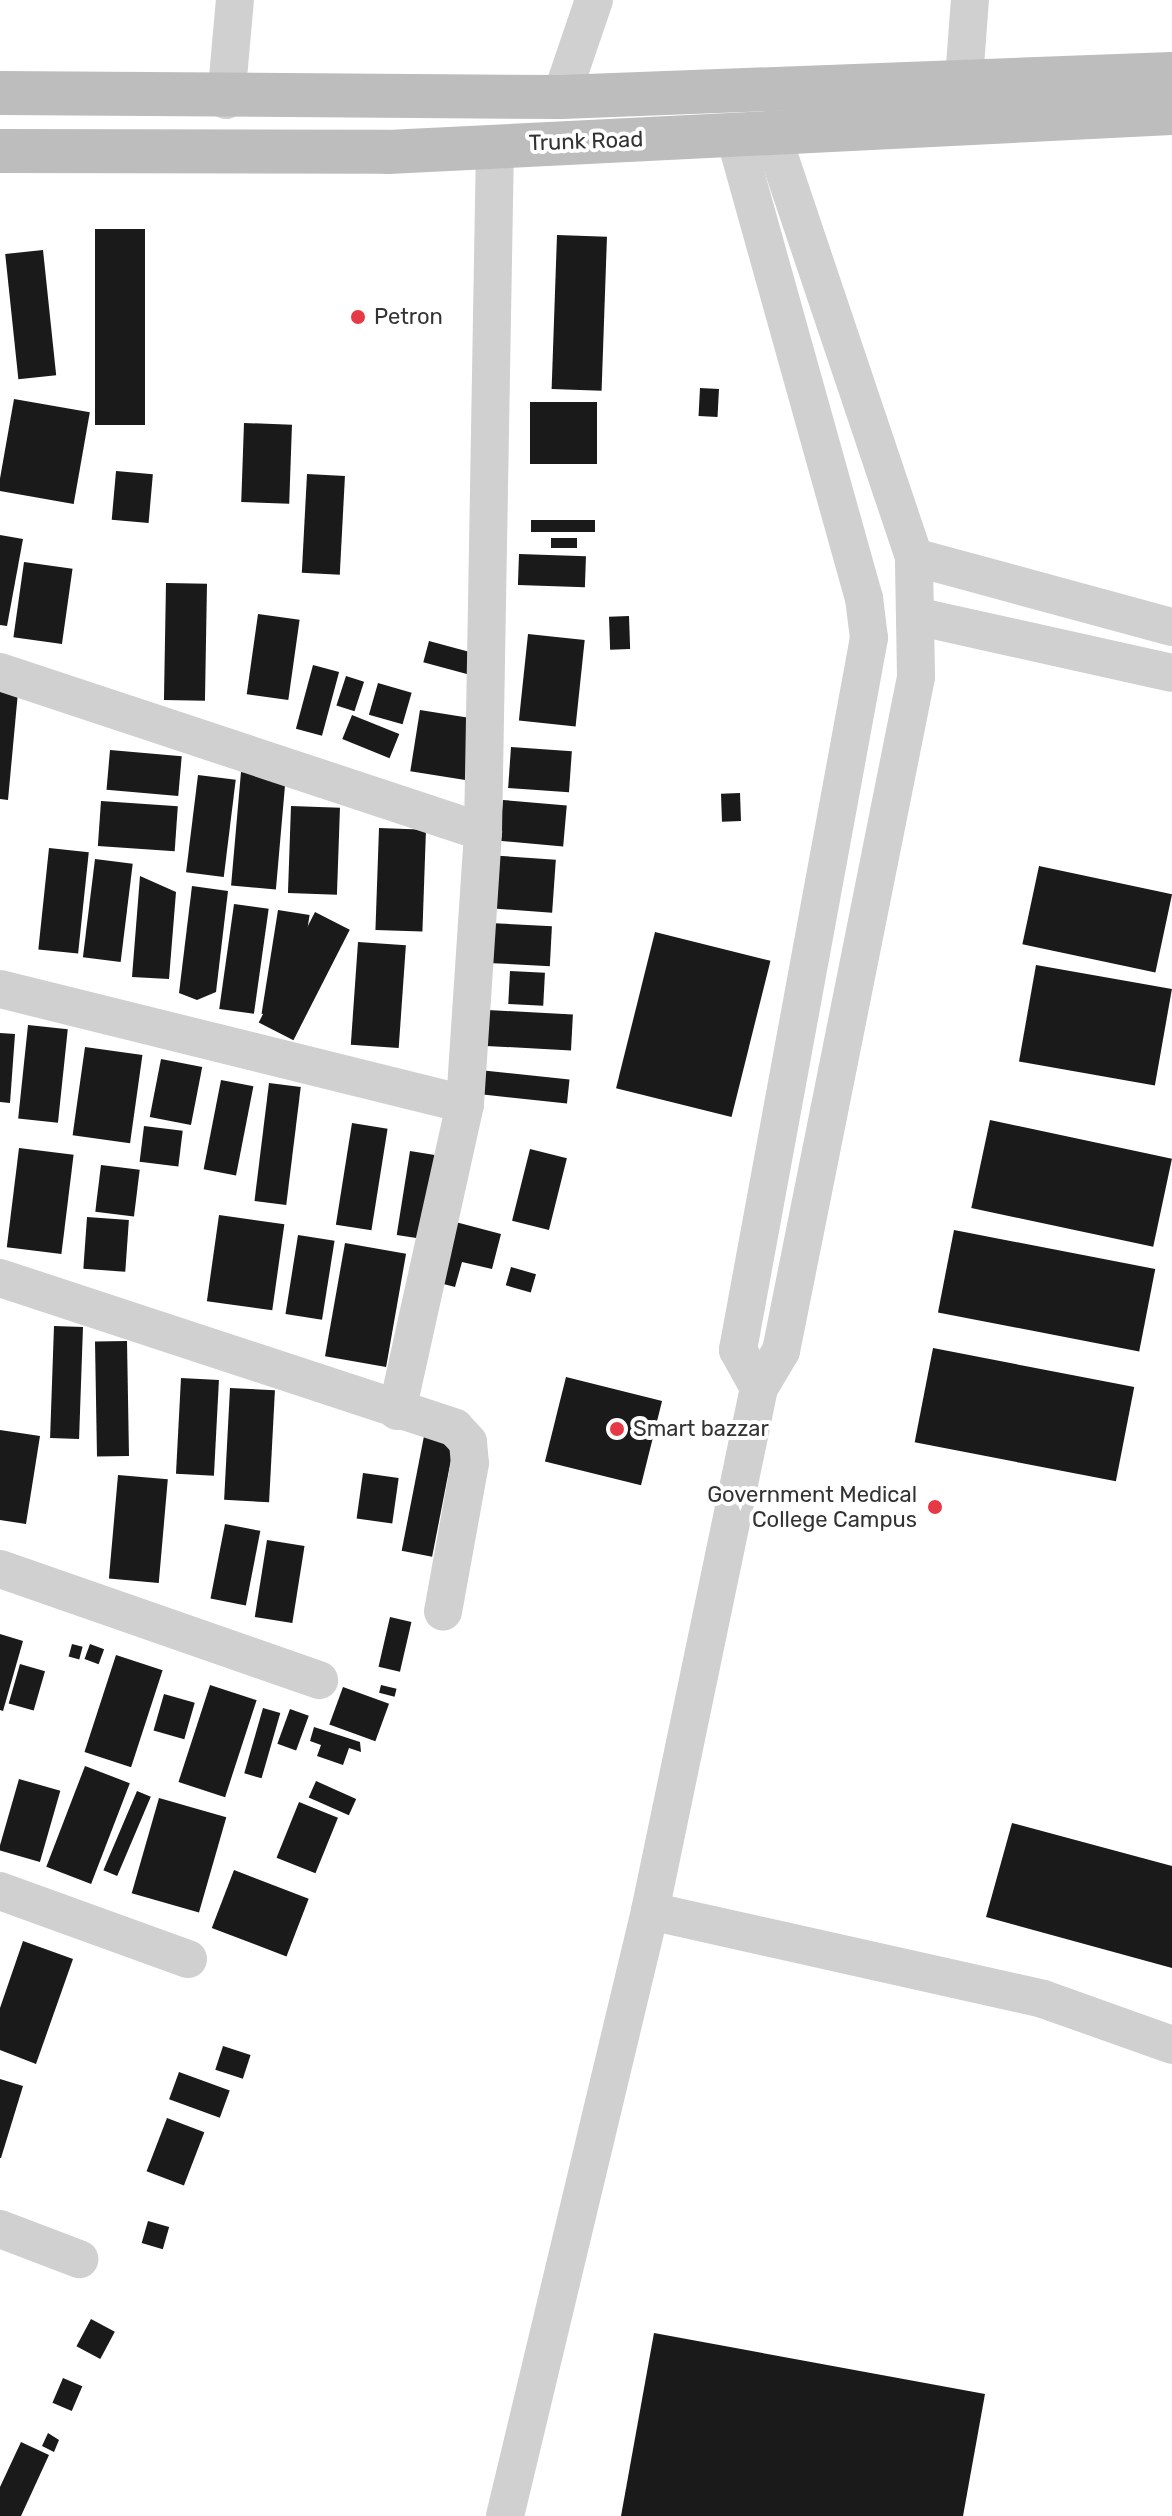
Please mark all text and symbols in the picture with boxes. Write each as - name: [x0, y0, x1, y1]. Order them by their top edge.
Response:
- street label: Trunk Road: [528, 126, 644, 156]
- place label: Petron: [374, 304, 443, 330]
- marker: Petron: [349, 308, 367, 326]
- place label: Smart bazzar: [633, 1416, 769, 1442]
- marker: Smart bazzar: [608, 1420, 626, 1438]
- place label: Government Medical College Campus: [707, 1481, 917, 1532]
- marker: Government Medical College Campus: [924, 1496, 946, 1518]

